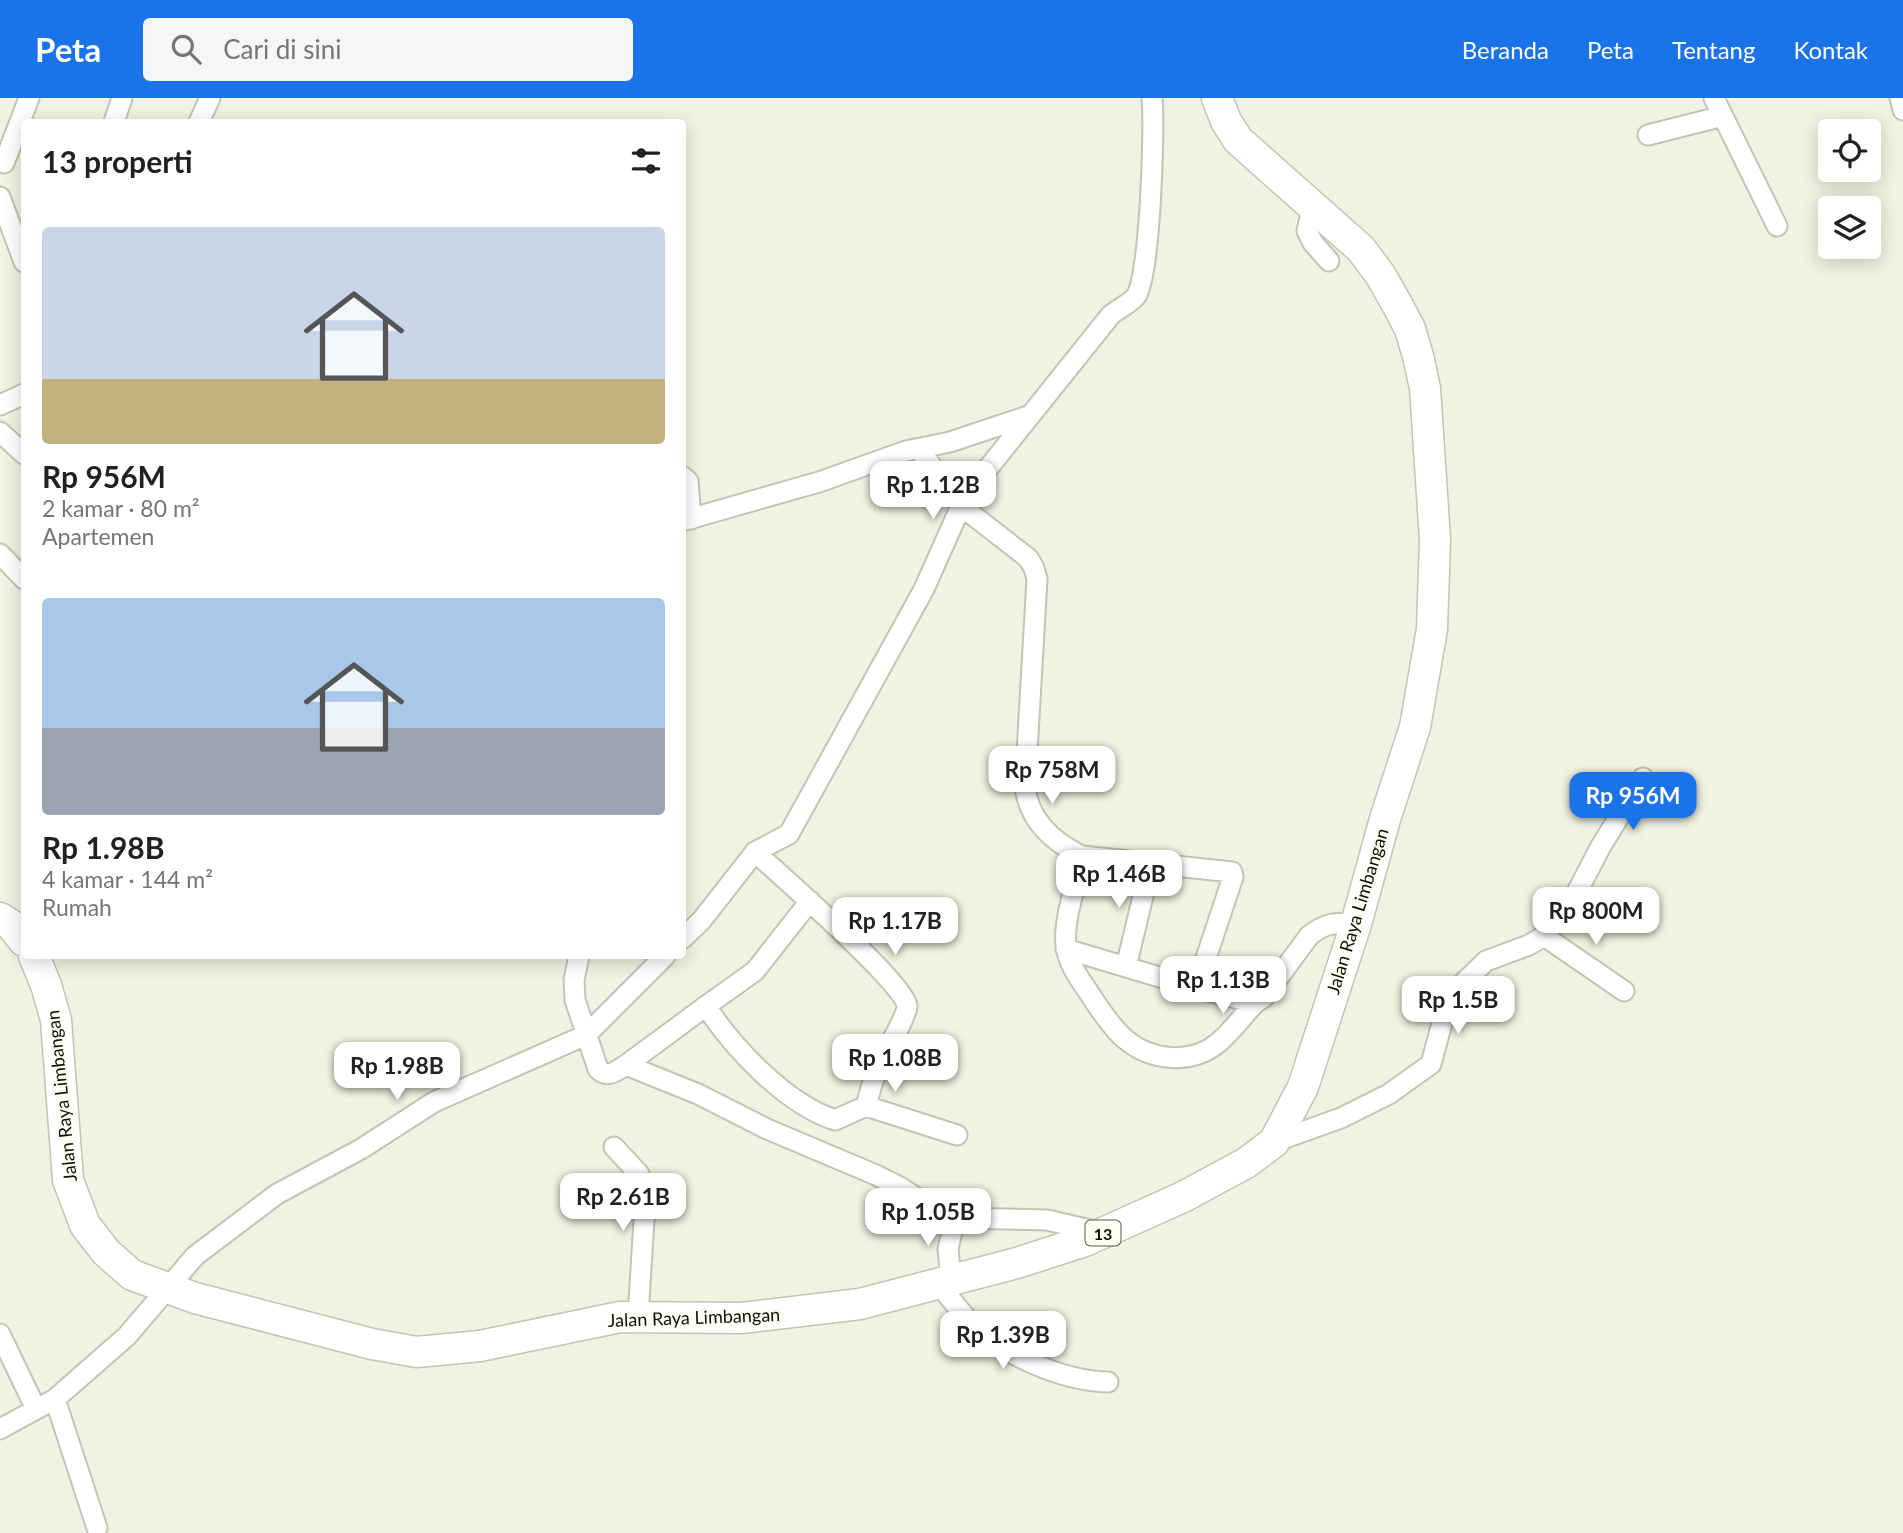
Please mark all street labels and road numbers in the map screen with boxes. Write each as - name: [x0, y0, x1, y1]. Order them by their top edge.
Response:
- street label: Jalan Raya Limbangan: [1321, 825, 1393, 997]
- street label: Jalan Raya Limbangan: [41, 1009, 81, 1183]
- road number: 13: [1086, 1220, 1120, 1246]
- street label: Jalan Raya Limbangan: [607, 1303, 781, 1331]

